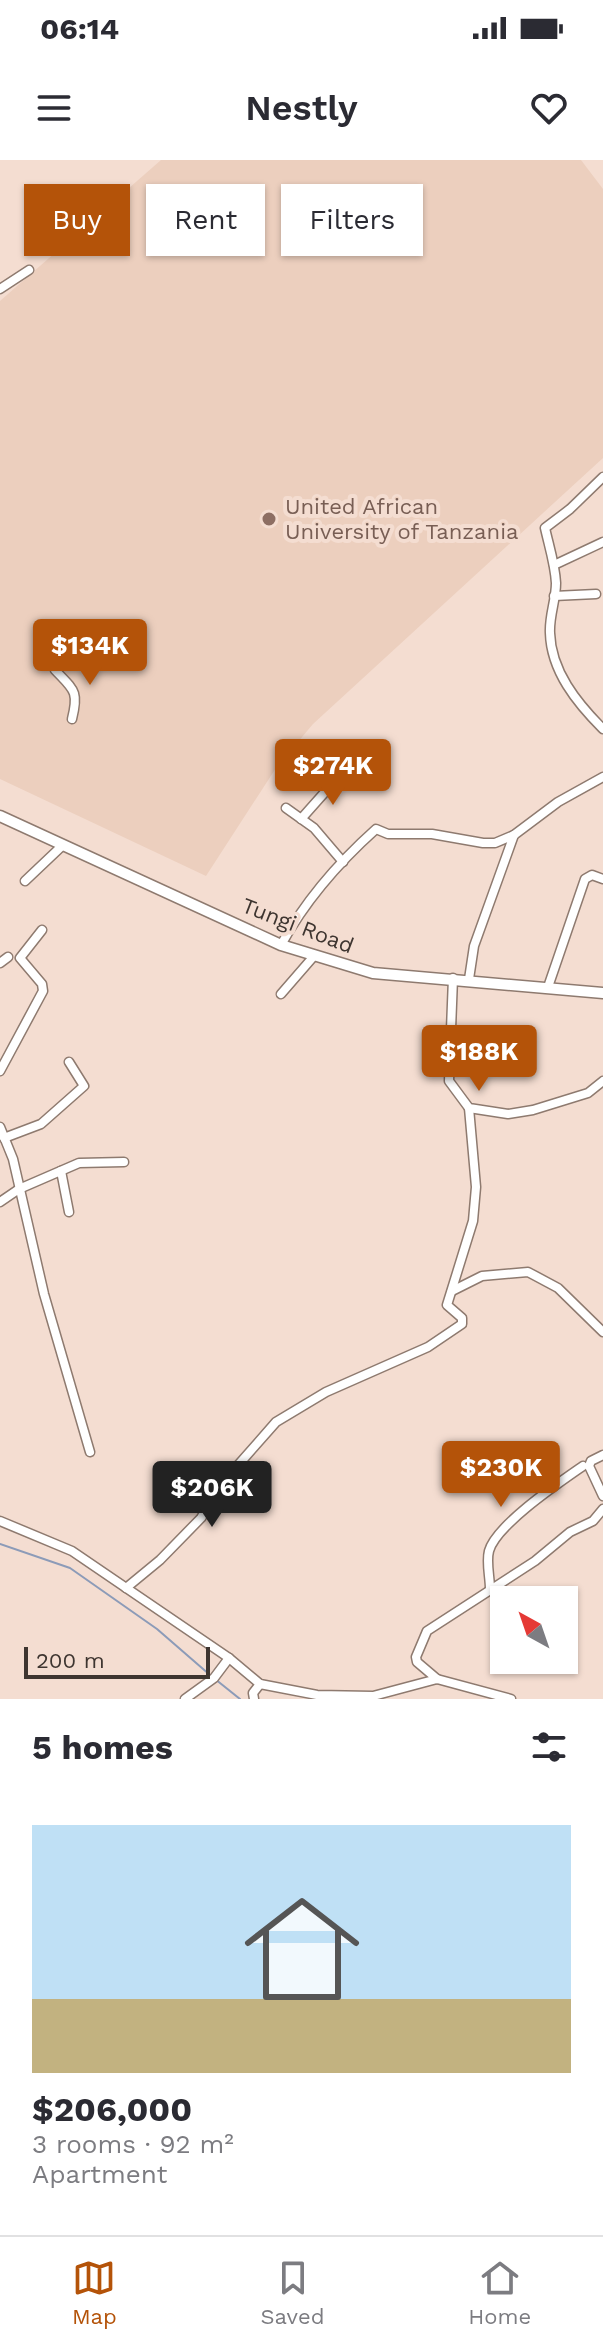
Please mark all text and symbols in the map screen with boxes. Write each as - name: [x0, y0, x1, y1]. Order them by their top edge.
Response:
- text: 06:14: [40, 11, 119, 46]
- icon: menu: [32, 86, 76, 130]
- icon: heart: [527, 86, 571, 130]
- text: Nestly: [245, 87, 358, 129]
- chip: Buy: [24, 184, 130, 256]
- chip: Rent: [146, 184, 265, 256]
- chip: Filters: [281, 184, 423, 256]
- place label: United African University of Tanzania: [285, 494, 519, 544]
- marker: United African University of Tanzania: [260, 510, 278, 528]
- pin: $134K: [34, 619, 146, 687]
- text: $134K: [51, 630, 129, 660]
- pin: $274K: [277, 739, 389, 807]
- text: $274K: [293, 750, 373, 780]
- street label: Tungi Road: [238, 893, 357, 958]
- pin: $188K: [423, 1025, 535, 1093]
- text: $188K: [440, 1036, 518, 1066]
- pin: $230K: [445, 1441, 557, 1509]
- text: $230K: [460, 1452, 542, 1482]
- pin: $206K: [156, 1461, 268, 1529]
- text: $206K: [171, 1472, 253, 1502]
- north arrow: [490, 1586, 578, 1674]
- map controls: [490, 1586, 578, 1674]
- scale bar: [24, 1643, 210, 1679]
- text: 200 m: [36, 1648, 105, 1673]
- icon: filters: [527, 1725, 571, 1769]
- text: 5 homes: [32, 1727, 173, 1767]
- icon: home: [230, 1877, 374, 2021]
- text: $206,000: [32, 2089, 192, 2129]
- text: 3 rooms · 92 m²: [32, 2129, 234, 2159]
- text: Apartment: [32, 2159, 168, 2189]
- tab: Map: [72, 2256, 117, 2329]
- tab: Saved: [261, 2256, 324, 2329]
- tab: Home: [468, 2256, 531, 2329]

